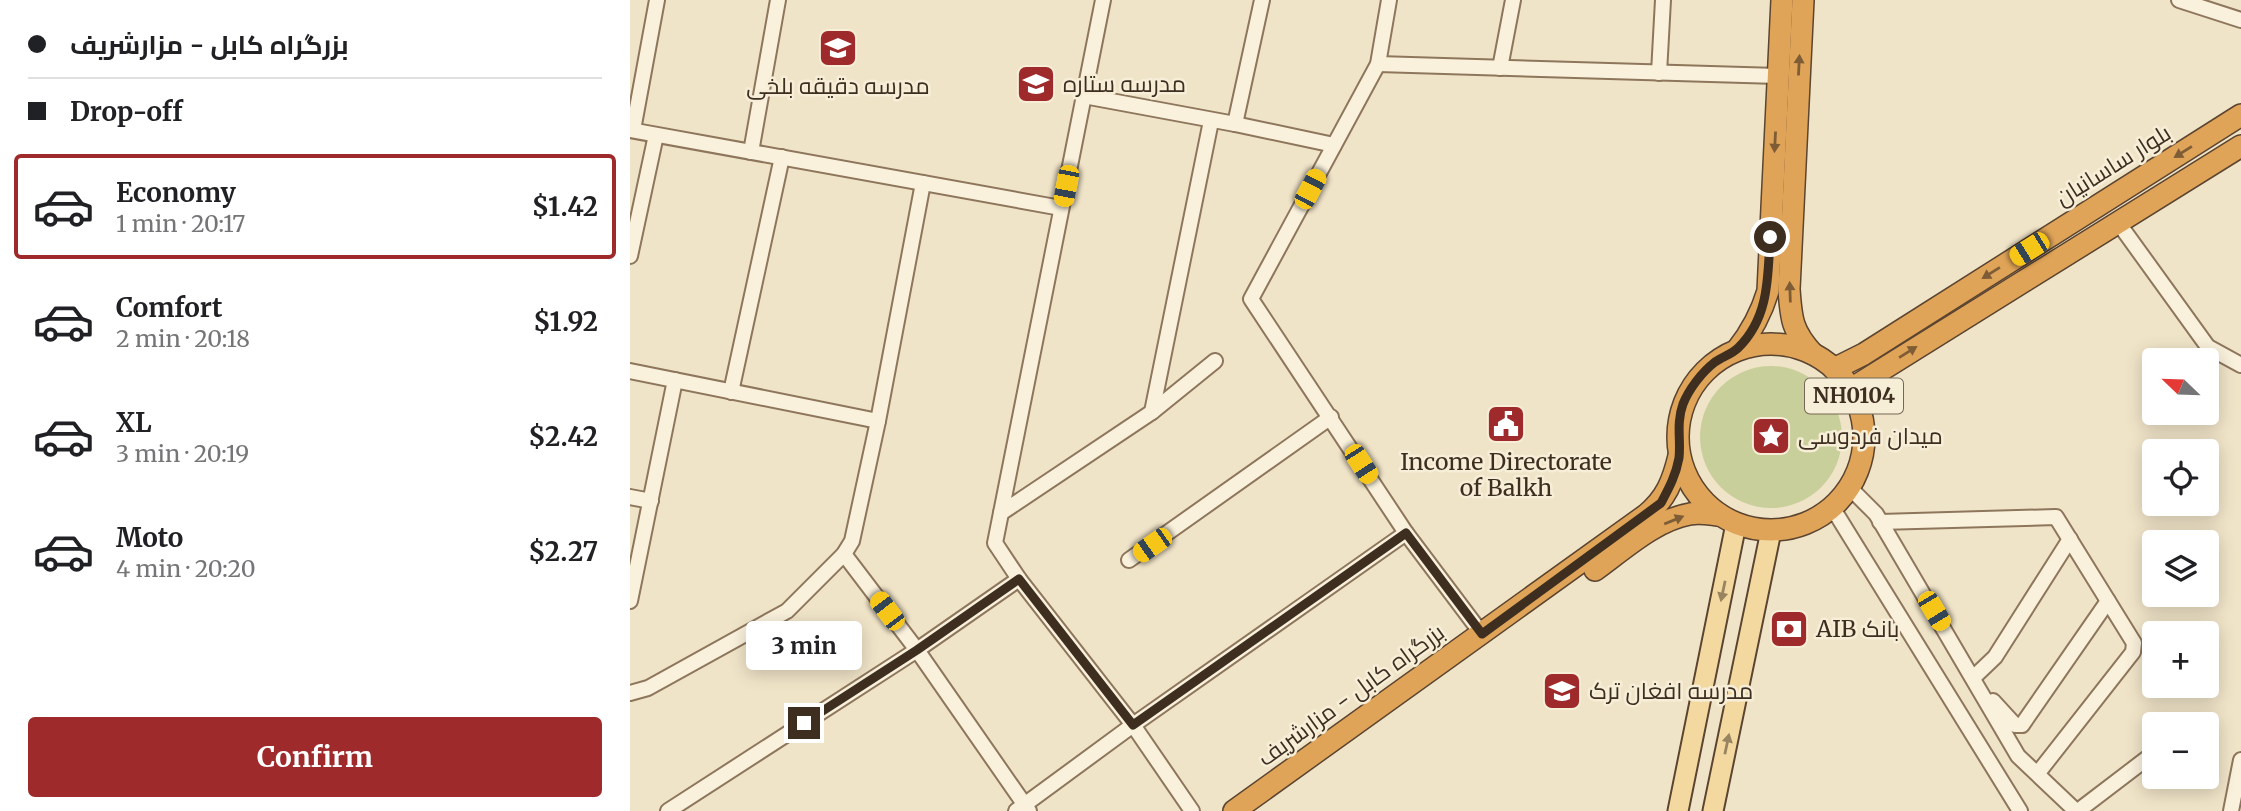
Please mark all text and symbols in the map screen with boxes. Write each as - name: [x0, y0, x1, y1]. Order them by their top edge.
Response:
- school or university icon: مدرسه دقيقه بلخى: [817, 27, 859, 69]
- text: بزرگراه کابل - مزارشریف: [70, 28, 349, 61]
- one-way arrow: [1794, 54, 1805, 76]
- school or university icon: مدرسه ستاره: [1015, 63, 1057, 105]
- place label: مدرسه ستاره: [1063, 69, 1186, 98]
- place label: مدرسه دقيقه بلخى: [746, 71, 930, 100]
- text: Drop-off: [70, 95, 183, 128]
- street label: بلوار ساسانیان: [2050, 118, 2176, 212]
- one-way arrow: [1769, 131, 1780, 153]
- one-way arrow: [2174, 145, 2193, 158]
- car: [1052, 163, 1081, 209]
- car: [1291, 166, 1330, 212]
- icon: car: [32, 175, 95, 238]
- text: Economy: [116, 176, 236, 209]
- text: $1.42: [532, 190, 598, 223]
- text: 1 min · 20:17: [116, 209, 245, 238]
- route start: [1754, 221, 1786, 253]
- car: [2006, 229, 2053, 269]
- one-way arrow: [1981, 267, 2001, 280]
- one-way arrow: [1784, 281, 1795, 303]
- icon: car: [32, 290, 95, 353]
- text: Comfort: [116, 291, 222, 324]
- text: $1.92: [533, 305, 598, 338]
- text: 2 min · 20:18: [116, 324, 250, 353]
- one-way arrow: [1899, 346, 1918, 359]
- north arrow: [2142, 348, 2219, 425]
- map controls: [2142, 348, 2219, 789]
- road number: NH0104: [1805, 378, 1903, 414]
- public building icon: Income Directorate of Balkh: [1485, 403, 1527, 445]
- icon: car: [32, 405, 95, 468]
- text: XL: [116, 406, 152, 439]
- place icon: میدان فردوسی: [1750, 415, 1792, 457]
- text: $2.42: [528, 420, 598, 453]
- place label: میدان فردوسی: [1798, 421, 1943, 450]
- text: 3 min · 20:19: [116, 439, 249, 468]
- button: locate: [2142, 439, 2219, 516]
- car: [1341, 441, 1382, 487]
- place label: Income Directorate of Balkh: [1400, 447, 1612, 502]
- one-way arrow: [1664, 514, 1685, 525]
- icon: car: [32, 520, 95, 583]
- text: Moto: [116, 521, 183, 554]
- car: [1129, 524, 1176, 566]
- button: layers: [2142, 530, 2219, 607]
- text: $2.27: [528, 535, 598, 568]
- text: 4 min · 20:20: [116, 554, 256, 583]
- one-way arrow: [1717, 580, 1728, 602]
- car: [866, 588, 909, 634]
- car: [1915, 588, 1954, 634]
- bank icon: AIB بانک: [1768, 608, 1810, 650]
- place label: AIB بانک: [1815, 614, 1900, 643]
- street label: بزرگراه کابل - مزارشریف: [1252, 617, 1450, 772]
- button: +: [2142, 621, 2219, 698]
- callout: 3 min: [746, 622, 862, 670]
- text: 3 min: [771, 631, 837, 660]
- school or university icon: مدرسه افغان ترک: [1541, 670, 1583, 712]
- place label: مدرسه افغان ترک: [1589, 676, 1753, 705]
- route end: [788, 707, 820, 739]
- button: −: [2142, 712, 2219, 789]
- button: Confirm: [28, 717, 602, 797]
- one-way arrow: [1721, 733, 1732, 755]

